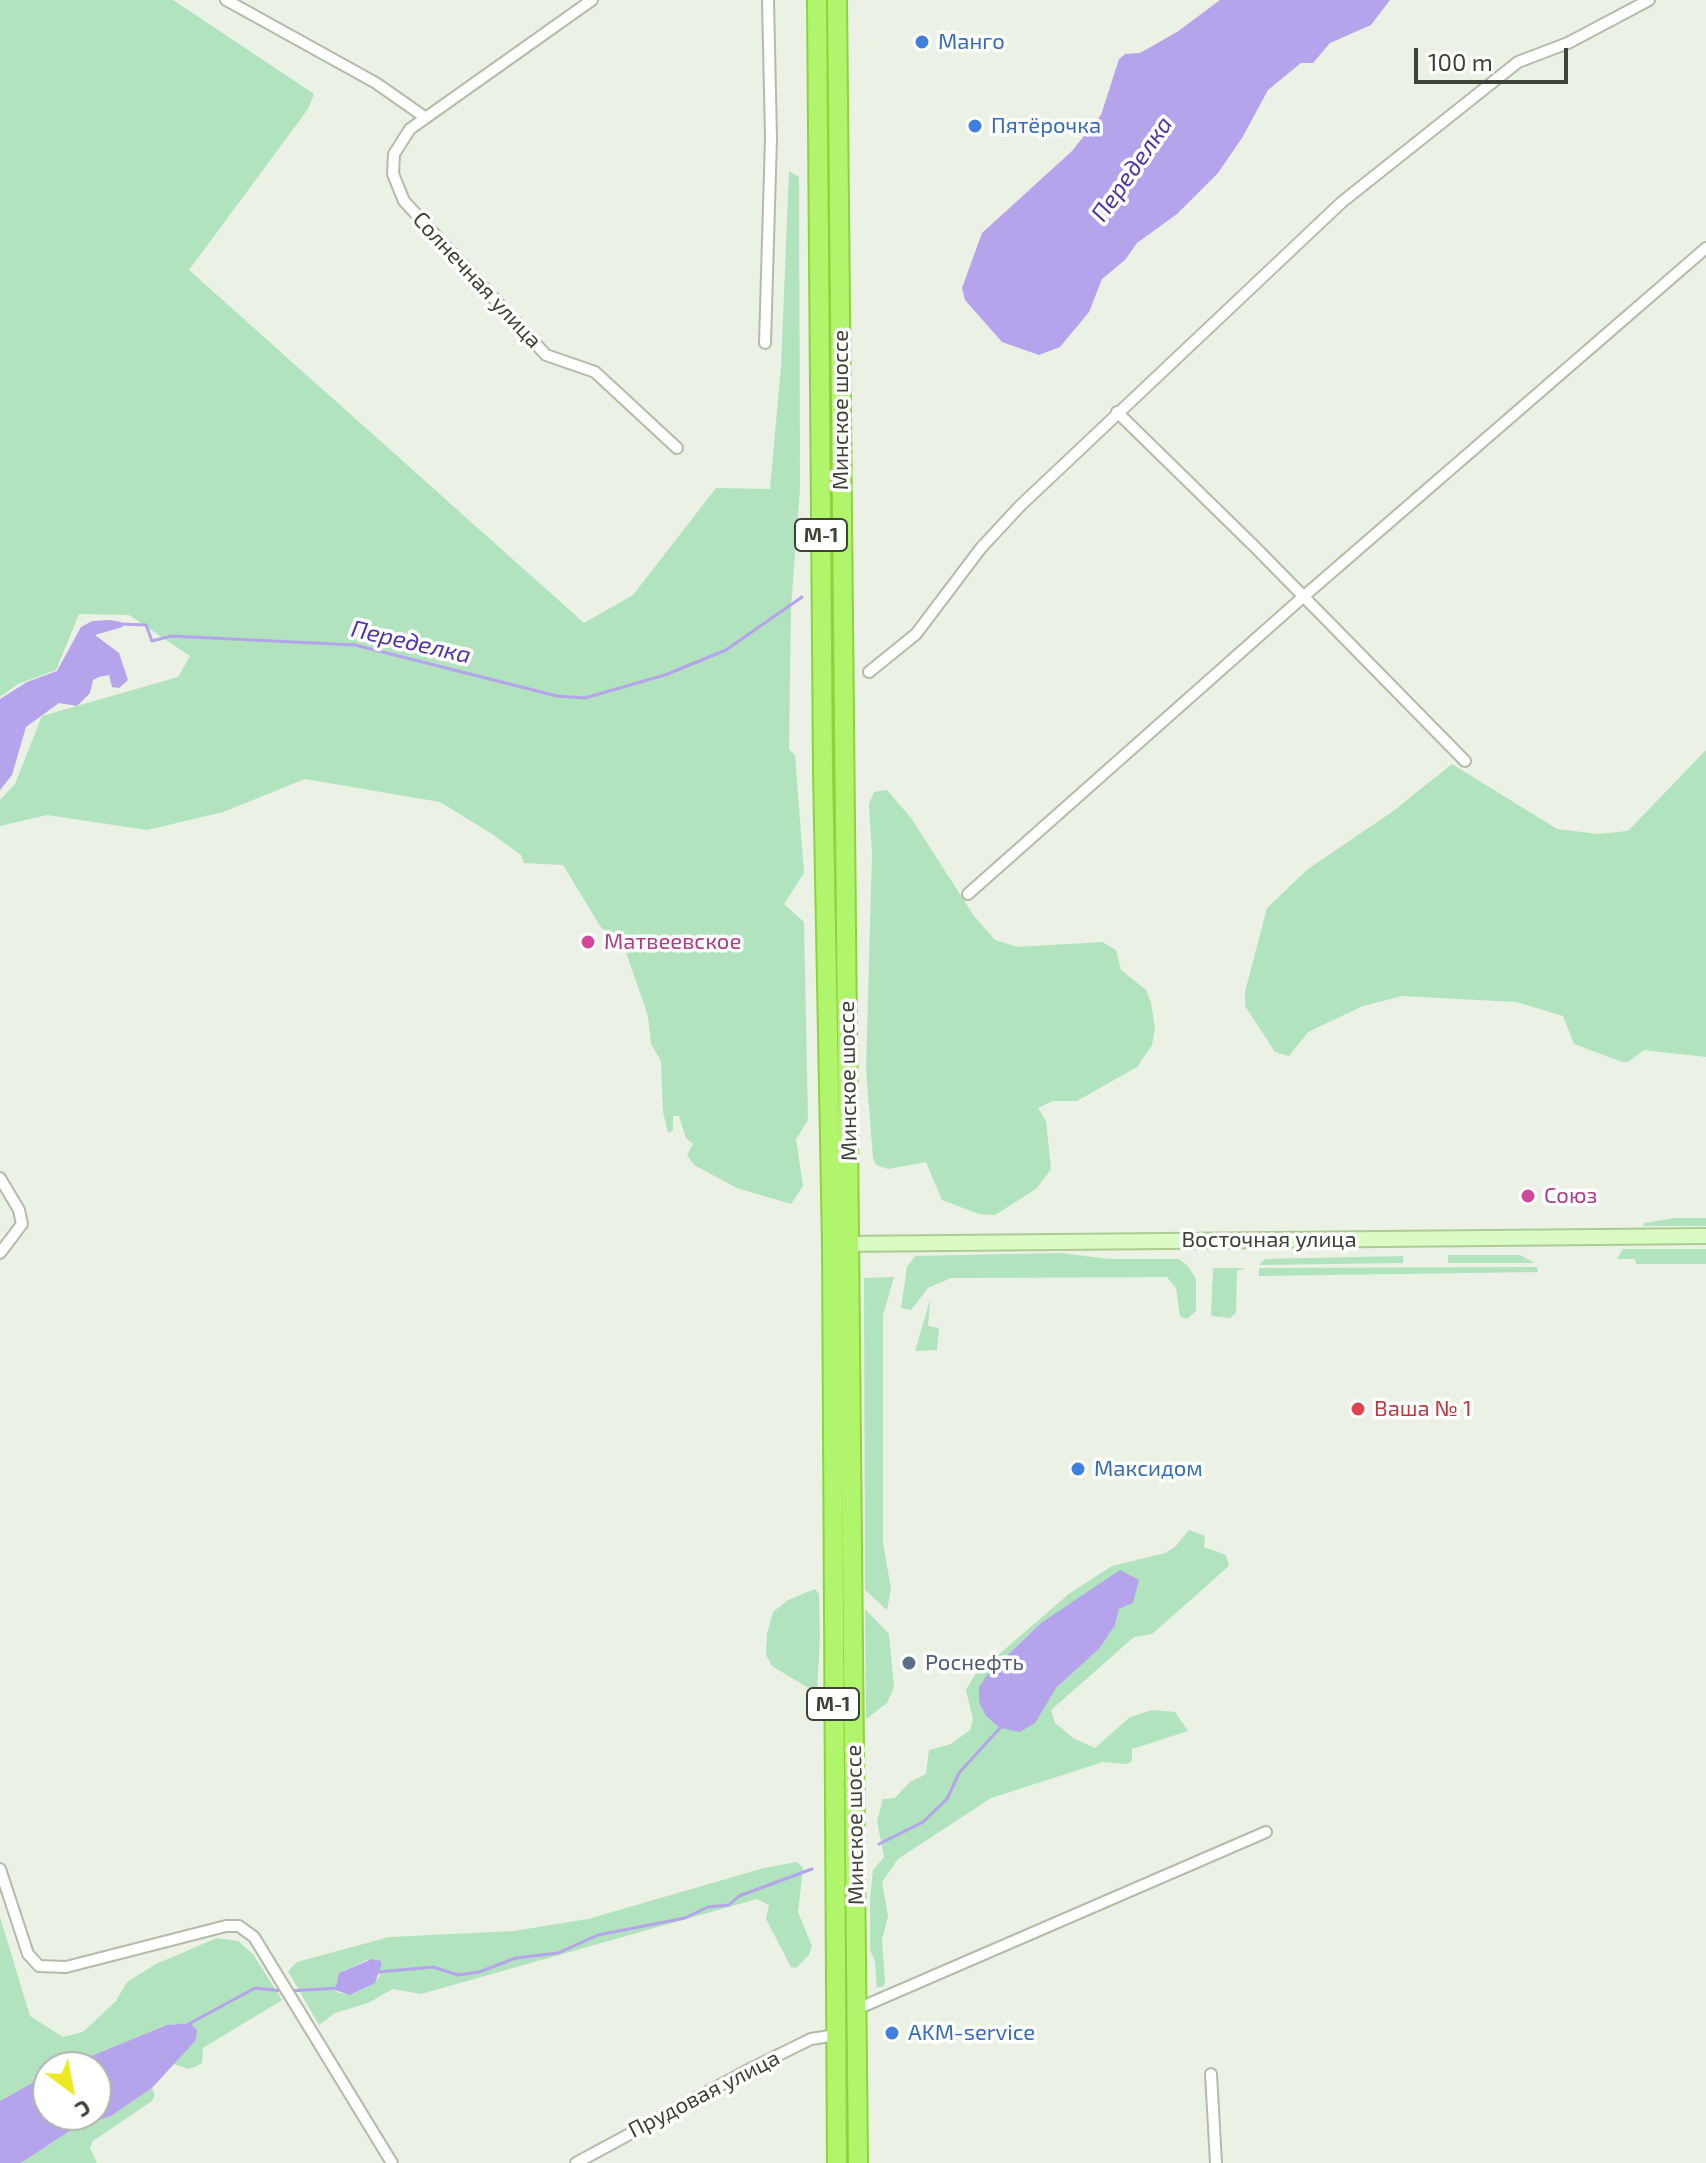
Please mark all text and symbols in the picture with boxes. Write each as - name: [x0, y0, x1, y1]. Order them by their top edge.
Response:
- place label: Манго: [938, 29, 1005, 55]
- scale bar: [1418, 32, 1572, 82]
- marker: Манго: [913, 33, 931, 51]
- text: 100 m: [1428, 47, 1493, 76]
- water label: Переделка: [1085, 111, 1179, 227]
- place label: Пятёрочка: [991, 113, 1101, 139]
- marker: Пятёрочка: [966, 117, 984, 135]
- street label: Солнечная улица: [407, 206, 547, 354]
- street label: Минское шоссе: [828, 330, 854, 490]
- road number: М-1: [795, 519, 847, 551]
- water label: Переделка: [348, 614, 474, 670]
- place label: Матвеевское: [604, 929, 741, 955]
- marker: Матвеевское: [579, 933, 597, 951]
- street label: Минское шоссе: [833, 1001, 863, 1161]
- place label: Союз: [1544, 1183, 1597, 1209]
- marker: Союз: [1519, 1187, 1537, 1205]
- street label: Восточная улица: [1181, 1227, 1357, 1253]
- place label: Ваша № 1: [1374, 1396, 1472, 1422]
- marker: Ваша № 1: [1349, 1400, 1367, 1418]
- place label: Максидом: [1094, 1456, 1203, 1482]
- marker: Максидом: [1069, 1460, 1087, 1478]
- place label: Роснефть: [925, 1650, 1024, 1676]
- marker: Роснефть: [900, 1654, 918, 1672]
- road number: М-1: [807, 1688, 859, 1720]
- street label: Минское шоссе: [840, 1745, 870, 1905]
- place label: AKM-service: [908, 2020, 1035, 2046]
- marker: AKM-service: [883, 2024, 901, 2042]
- street label: Прудовая улица: [624, 2044, 784, 2144]
- north arrow: [32, 2051, 112, 2131]
- text: С: [71, 2095, 96, 2124]

